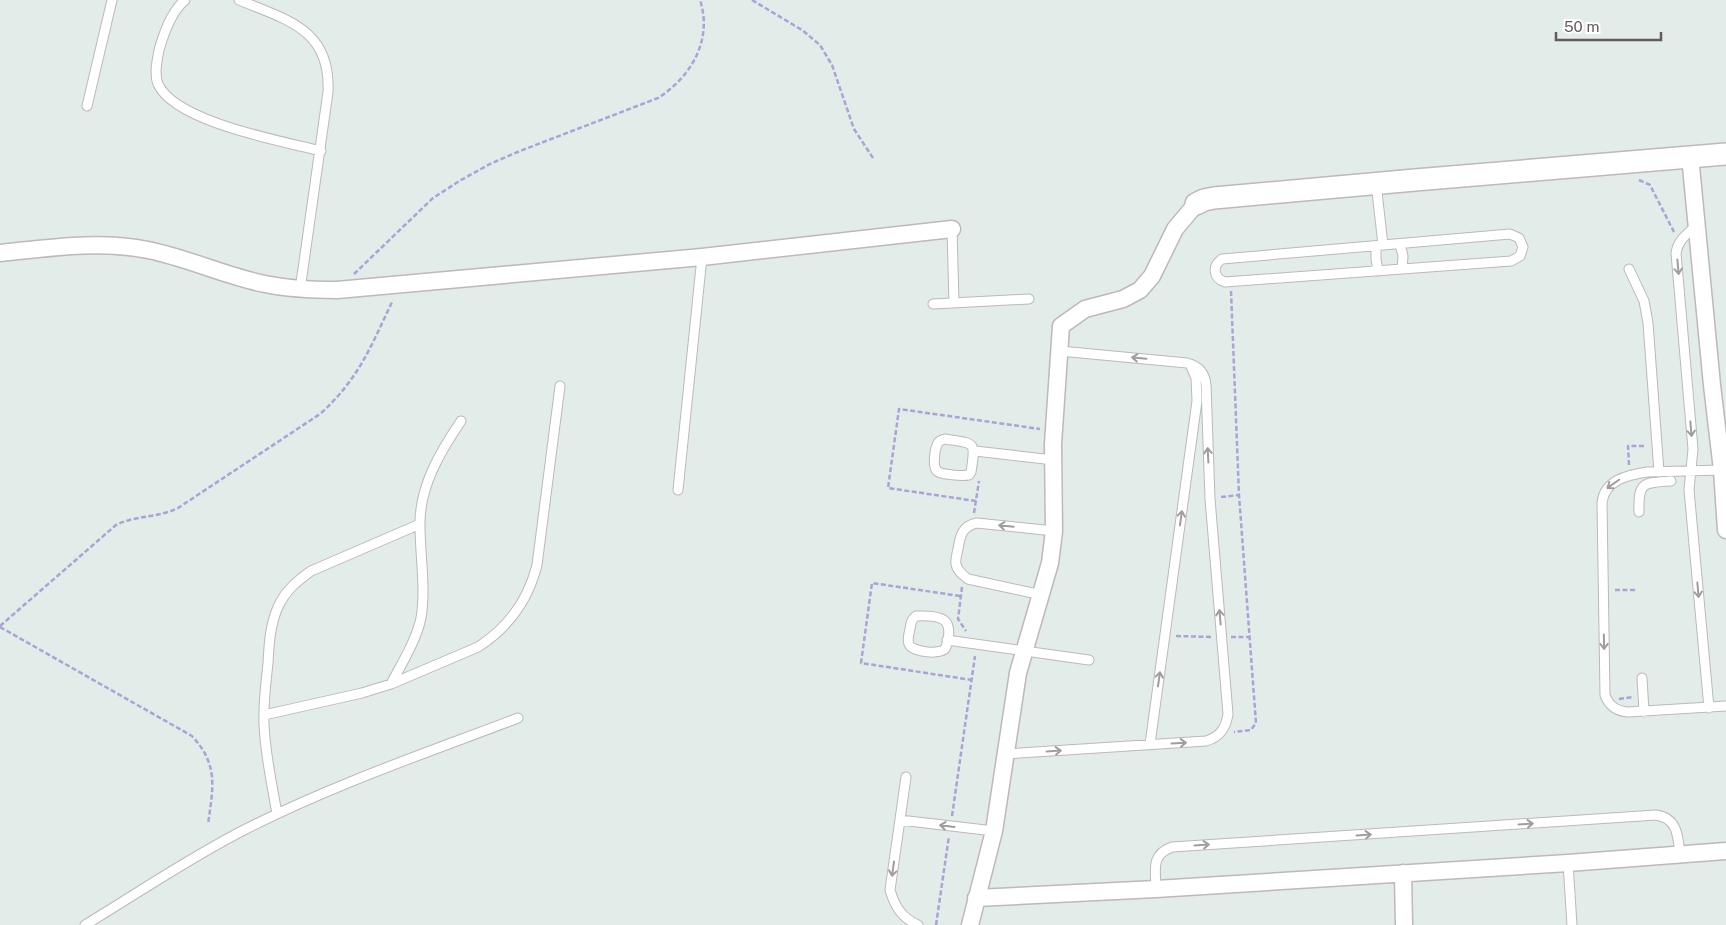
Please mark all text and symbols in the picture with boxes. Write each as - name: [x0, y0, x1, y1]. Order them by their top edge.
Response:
- scale bar: [1556, 10, 1661, 42]
- text: 50 m: [1564, 18, 1599, 35]
- one-way arrow: [1673, 258, 1682, 274]
- one-way arrow: [1131, 354, 1147, 363]
- one-way arrow: [1686, 420, 1696, 436]
- one-way arrow: [1204, 447, 1213, 463]
- one-way arrow: [1606, 479, 1620, 489]
- one-way arrow: [1176, 510, 1186, 526]
- one-way arrow: [998, 521, 1014, 531]
- one-way arrow: [1693, 582, 1703, 598]
- one-way arrow: [1215, 609, 1224, 625]
- one-way arrow: [1599, 634, 1609, 650]
- one-way arrow: [1154, 671, 1164, 687]
- one-way arrow: [1171, 738, 1187, 747]
- one-way arrow: [1045, 746, 1061, 755]
- one-way arrow: [1518, 820, 1534, 829]
- one-way arrow: [939, 821, 955, 831]
- one-way arrow: [1356, 830, 1372, 840]
- one-way arrow: [1194, 841, 1210, 850]
- one-way arrow: [888, 860, 898, 876]

